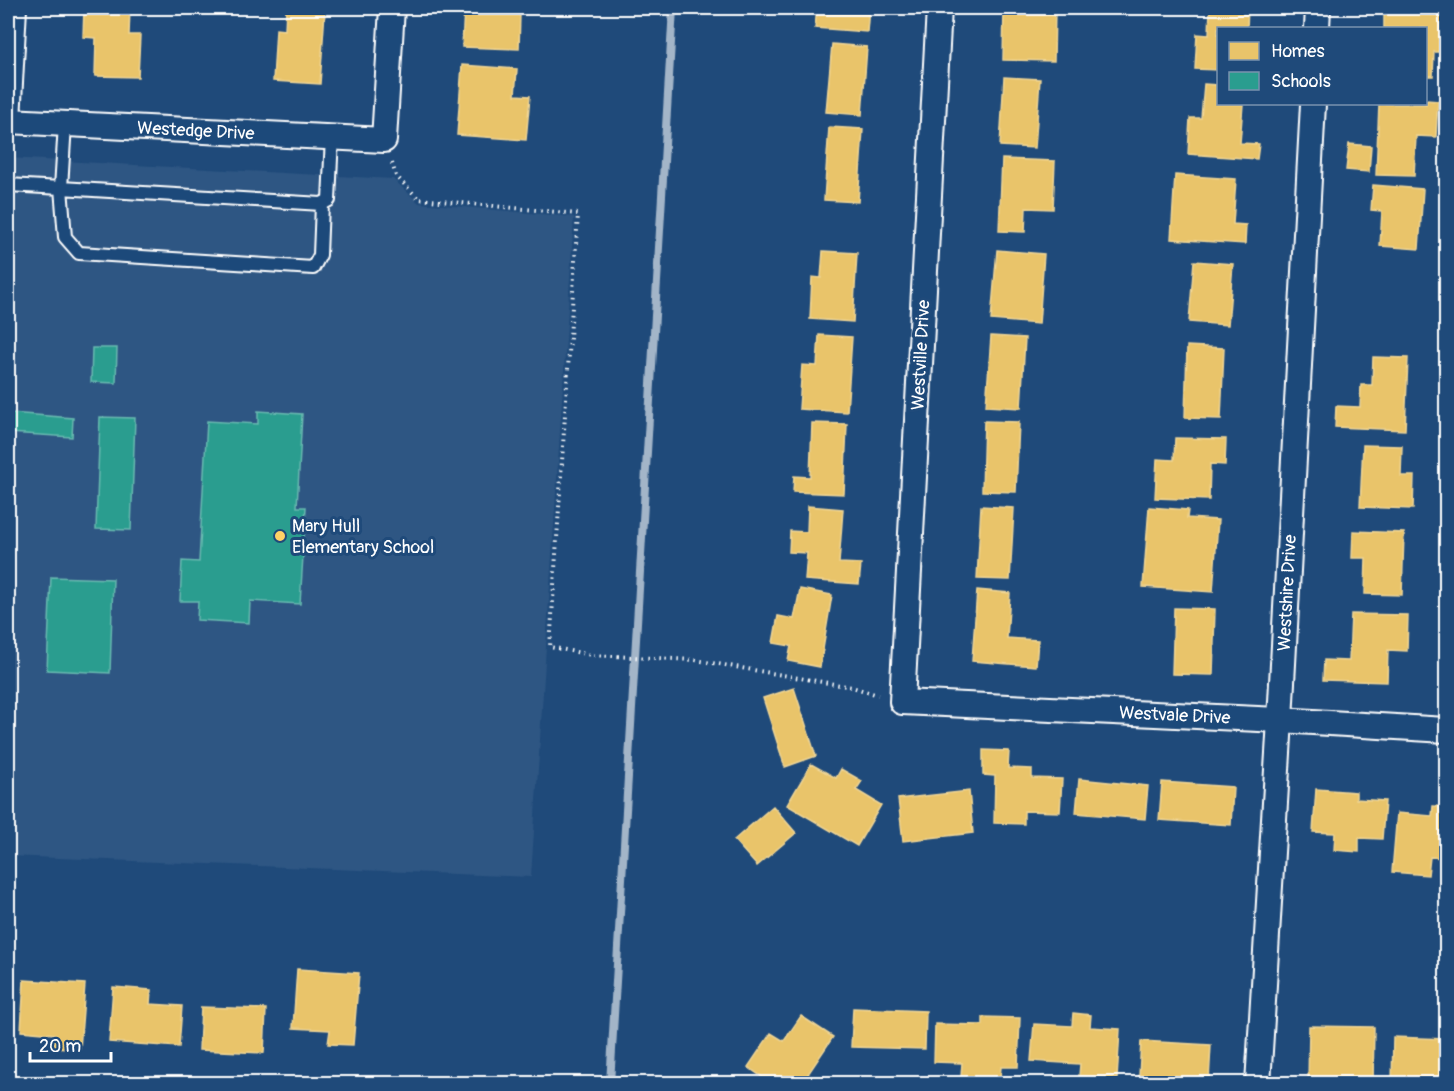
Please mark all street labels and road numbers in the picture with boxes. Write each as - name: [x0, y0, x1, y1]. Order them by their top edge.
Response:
- street label: Westedge Drive: [137, 116, 255, 145]
- street label: Westville Drive: [907, 299, 935, 411]
- street label: Westshire Drive: [1272, 534, 1301, 652]
- street label: Westvale Drive: [1118, 701, 1231, 729]

